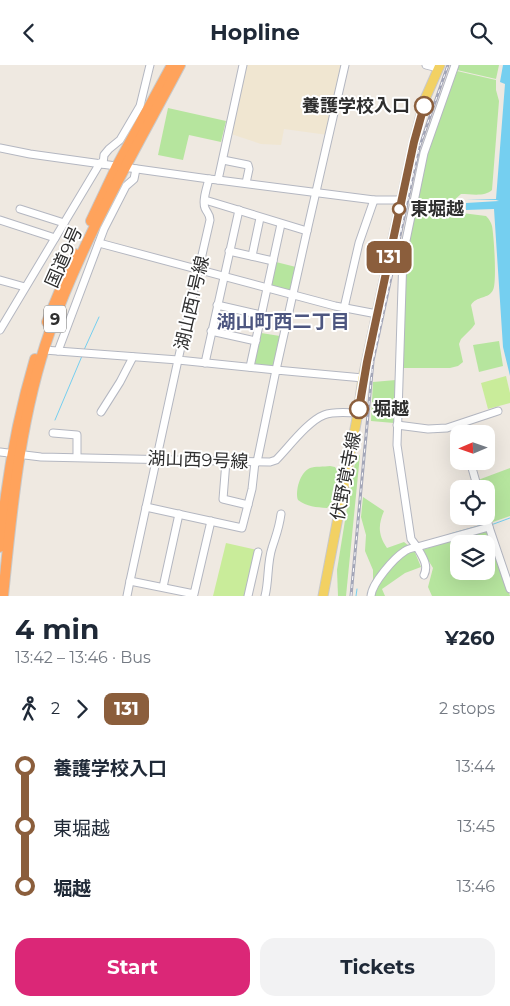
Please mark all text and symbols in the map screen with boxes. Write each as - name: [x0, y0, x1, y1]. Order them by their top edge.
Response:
- icon: back: [15, 19, 43, 47]
- text: Hopline: [210, 19, 300, 46]
- icon: search: [467, 19, 495, 47]
- place label: 養護学校入口: [302, 95, 410, 117]
- marker: 養護学校入口: [414, 96, 434, 116]
- place label: 東堀越: [410, 198, 464, 220]
- marker: 東堀越: [392, 202, 406, 216]
- street label: 国道9号: [41, 223, 87, 291]
- line badge: 131: [360, 241, 418, 273]
- text: 131: [377, 246, 401, 268]
- street label: 湖山西1号線: [170, 254, 214, 352]
- road number: 9: [44, 305, 66, 333]
- district label: 湖山町西二丁目: [216, 310, 350, 333]
- place label: 堀越: [373, 398, 409, 420]
- marker: 堀越: [349, 399, 369, 419]
- north arrow: [450, 425, 495, 470]
- map controls: [450, 425, 495, 580]
- street label: 伏野覚寺線: [327, 430, 365, 522]
- street label: 湖山西9号線: [147, 447, 249, 473]
- button: locate: [450, 480, 495, 525]
- button: layers: [450, 535, 495, 580]
- text: 4 min: [15, 612, 99, 646]
- text: ¥260: [445, 627, 495, 650]
- text: 13:42 – 13:46 · Bus: [15, 648, 151, 667]
- icon: walk: [15, 695, 43, 723]
- icon: forward: [68, 695, 96, 723]
- text: 131: [114, 698, 139, 720]
- text: 2: [51, 699, 60, 718]
- text: 2 stops: [439, 699, 495, 718]
- text: 養護学校入口: [53, 757, 167, 780]
- text: 13:44: [456, 757, 495, 776]
- text: 東堀越: [53, 817, 110, 840]
- text: 13:45: [457, 817, 495, 836]
- text: 堀越: [53, 877, 91, 900]
- text: 13:46: [456, 877, 495, 896]
- button: Start: [15, 938, 250, 996]
- button: Tickets: [260, 938, 495, 996]

